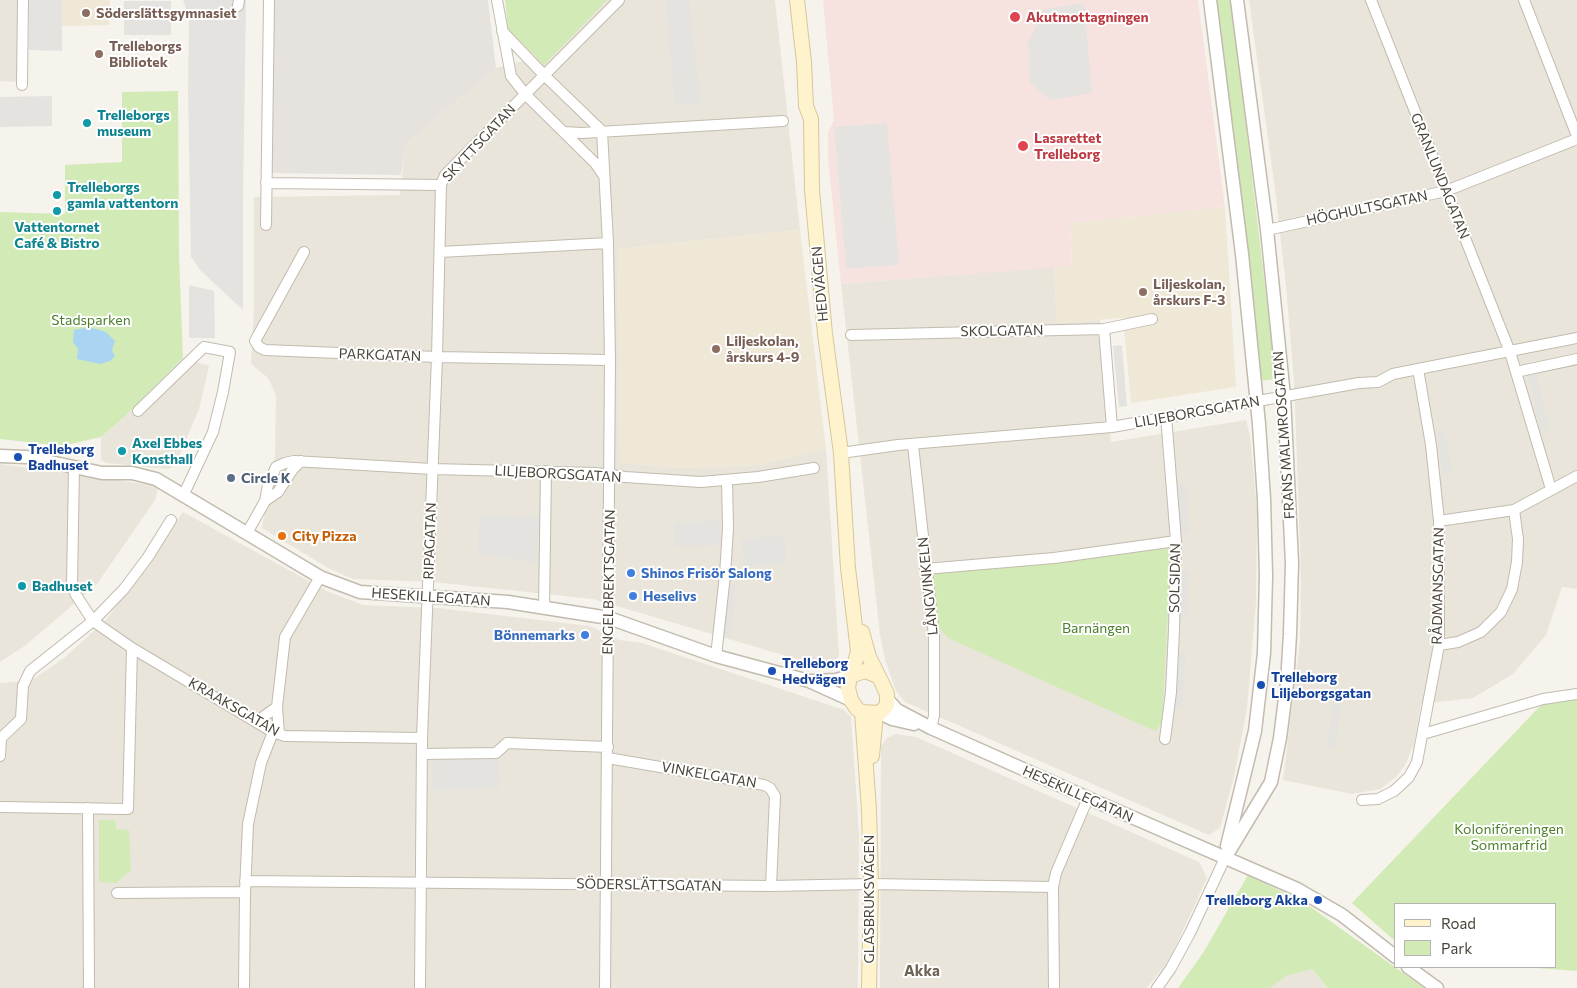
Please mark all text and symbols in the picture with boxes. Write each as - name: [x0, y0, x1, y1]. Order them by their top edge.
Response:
- place label: Söderslättsgymnasiet: [96, 5, 237, 21]
- marker: Söderslättsgymnasiet: [80, 7, 92, 19]
- place label: Akutmottagningen: [1026, 9, 1149, 25]
- marker: Akutmottagningen: [1008, 10, 1022, 24]
- place label: Trelleborgs Bibliotek: [109, 38, 182, 70]
- marker: Trelleborgs Bibliotek: [93, 48, 105, 60]
- street label: SKYTTSGATAN: [439, 101, 519, 185]
- place label: Trelleborgs museum: [97, 107, 170, 140]
- street label: GRANLUNDAGATAN: [1407, 111, 1473, 241]
- marker: Trelleborgs museum: [81, 117, 93, 129]
- place label: Lasarettet Trelleborg: [1034, 130, 1101, 162]
- marker: Lasarettet Trelleborg: [1016, 139, 1030, 153]
- place label: Trelleborgs gamla vattentorn: [67, 179, 178, 212]
- street label: HÖGHULTSGATAN: [1305, 187, 1429, 229]
- marker: Trelleborgs gamla vattentorn: [51, 189, 63, 201]
- marker: Vattentornet Café & Bistro: [51, 205, 63, 217]
- place label: Vattentornet Café & Bistro: [14, 219, 100, 252]
- street label: HEDVÄGEN: [808, 246, 832, 322]
- place label: Liljeskolan, årskurs F-3: [1153, 276, 1225, 308]
- marker: Liljeskolan, årskurs F-3: [1137, 286, 1149, 298]
- park label: Stadsparken: [51, 312, 131, 328]
- street label: SKOLGATAN: [960, 322, 1044, 340]
- place label: Liljeskolan, årskurs 4-9: [726, 333, 799, 366]
- marker: Liljeskolan, årskurs 4-9: [710, 343, 722, 355]
- street label: PARKGATAN: [338, 345, 422, 365]
- street label: FRANS MALMROSGATAN: [1270, 350, 1298, 520]
- street label: LILJEBORGSGATAN: [1133, 393, 1261, 431]
- place label: Axel Ebbes Konsthall: [132, 435, 202, 468]
- place label: Trelleborg Badhuset: [28, 441, 94, 474]
- marker: Axel Ebbes Konsthall: [116, 445, 128, 457]
- marker: Trelleborg Badhuset: [12, 451, 24, 463]
- street label: LILJEBORGSGATAN: [494, 462, 622, 486]
- place label: Circle K: [241, 470, 290, 486]
- marker: Circle K: [225, 472, 237, 484]
- street label: RIPAGATAN: [420, 502, 440, 580]
- street label: ENGELBREKTSGATAN: [599, 509, 619, 655]
- street label: RÅDMANSGATAN: [1429, 527, 1447, 645]
- place label: City Pizza: [292, 528, 357, 544]
- marker: City Pizza: [276, 530, 288, 542]
- street label: LÅNGVINKELN: [914, 536, 942, 636]
- street label: SOLSIDAN: [1166, 543, 1184, 613]
- place label: Shinos Frisör Salong: [641, 565, 772, 581]
- marker: Shinos Frisör Salong: [625, 567, 637, 579]
- place label: Badhuset: [32, 578, 93, 594]
- marker: Badhuset: [16, 580, 28, 592]
- street label: HESEKILLEGATAN: [371, 584, 491, 610]
- place label: Heselivs: [643, 588, 696, 604]
- marker: Heselivs: [627, 590, 639, 602]
- park label: Barnängen: [1062, 620, 1130, 636]
- place label: Bönnemarks: [494, 627, 575, 643]
- marker: Bönnemarks: [579, 629, 591, 641]
- place label: Trelleborg Hedvägen: [782, 655, 848, 688]
- marker: Trelleborg Hedvägen: [766, 665, 778, 677]
- place label: Trelleborg Liljeborgsgatan: [1271, 669, 1371, 702]
- street label: KRAAKSGATAN: [185, 674, 283, 740]
- marker: Trelleborg Liljeborgsgatan: [1255, 679, 1267, 691]
- street label: VINKELGATAN: [660, 758, 758, 792]
- street label: HESEKILLEGATAN: [1020, 762, 1136, 826]
- park label: Koloniföreningen Sommarfrid: [1454, 821, 1564, 854]
- street label: GLASBRUKSVÄGEN: [861, 835, 877, 963]
- street label: SÖDERSLÄTTSGATAN: [576, 875, 722, 895]
- place label: Trelleborg Akka: [1206, 892, 1308, 908]
- marker: Trelleborg Akka: [1312, 894, 1324, 906]
- legend: [1394, 903, 1557, 968]
- text: Road: [1441, 914, 1476, 932]
- text: Park: [1441, 939, 1472, 957]
- district label: Akka: [904, 962, 940, 980]

